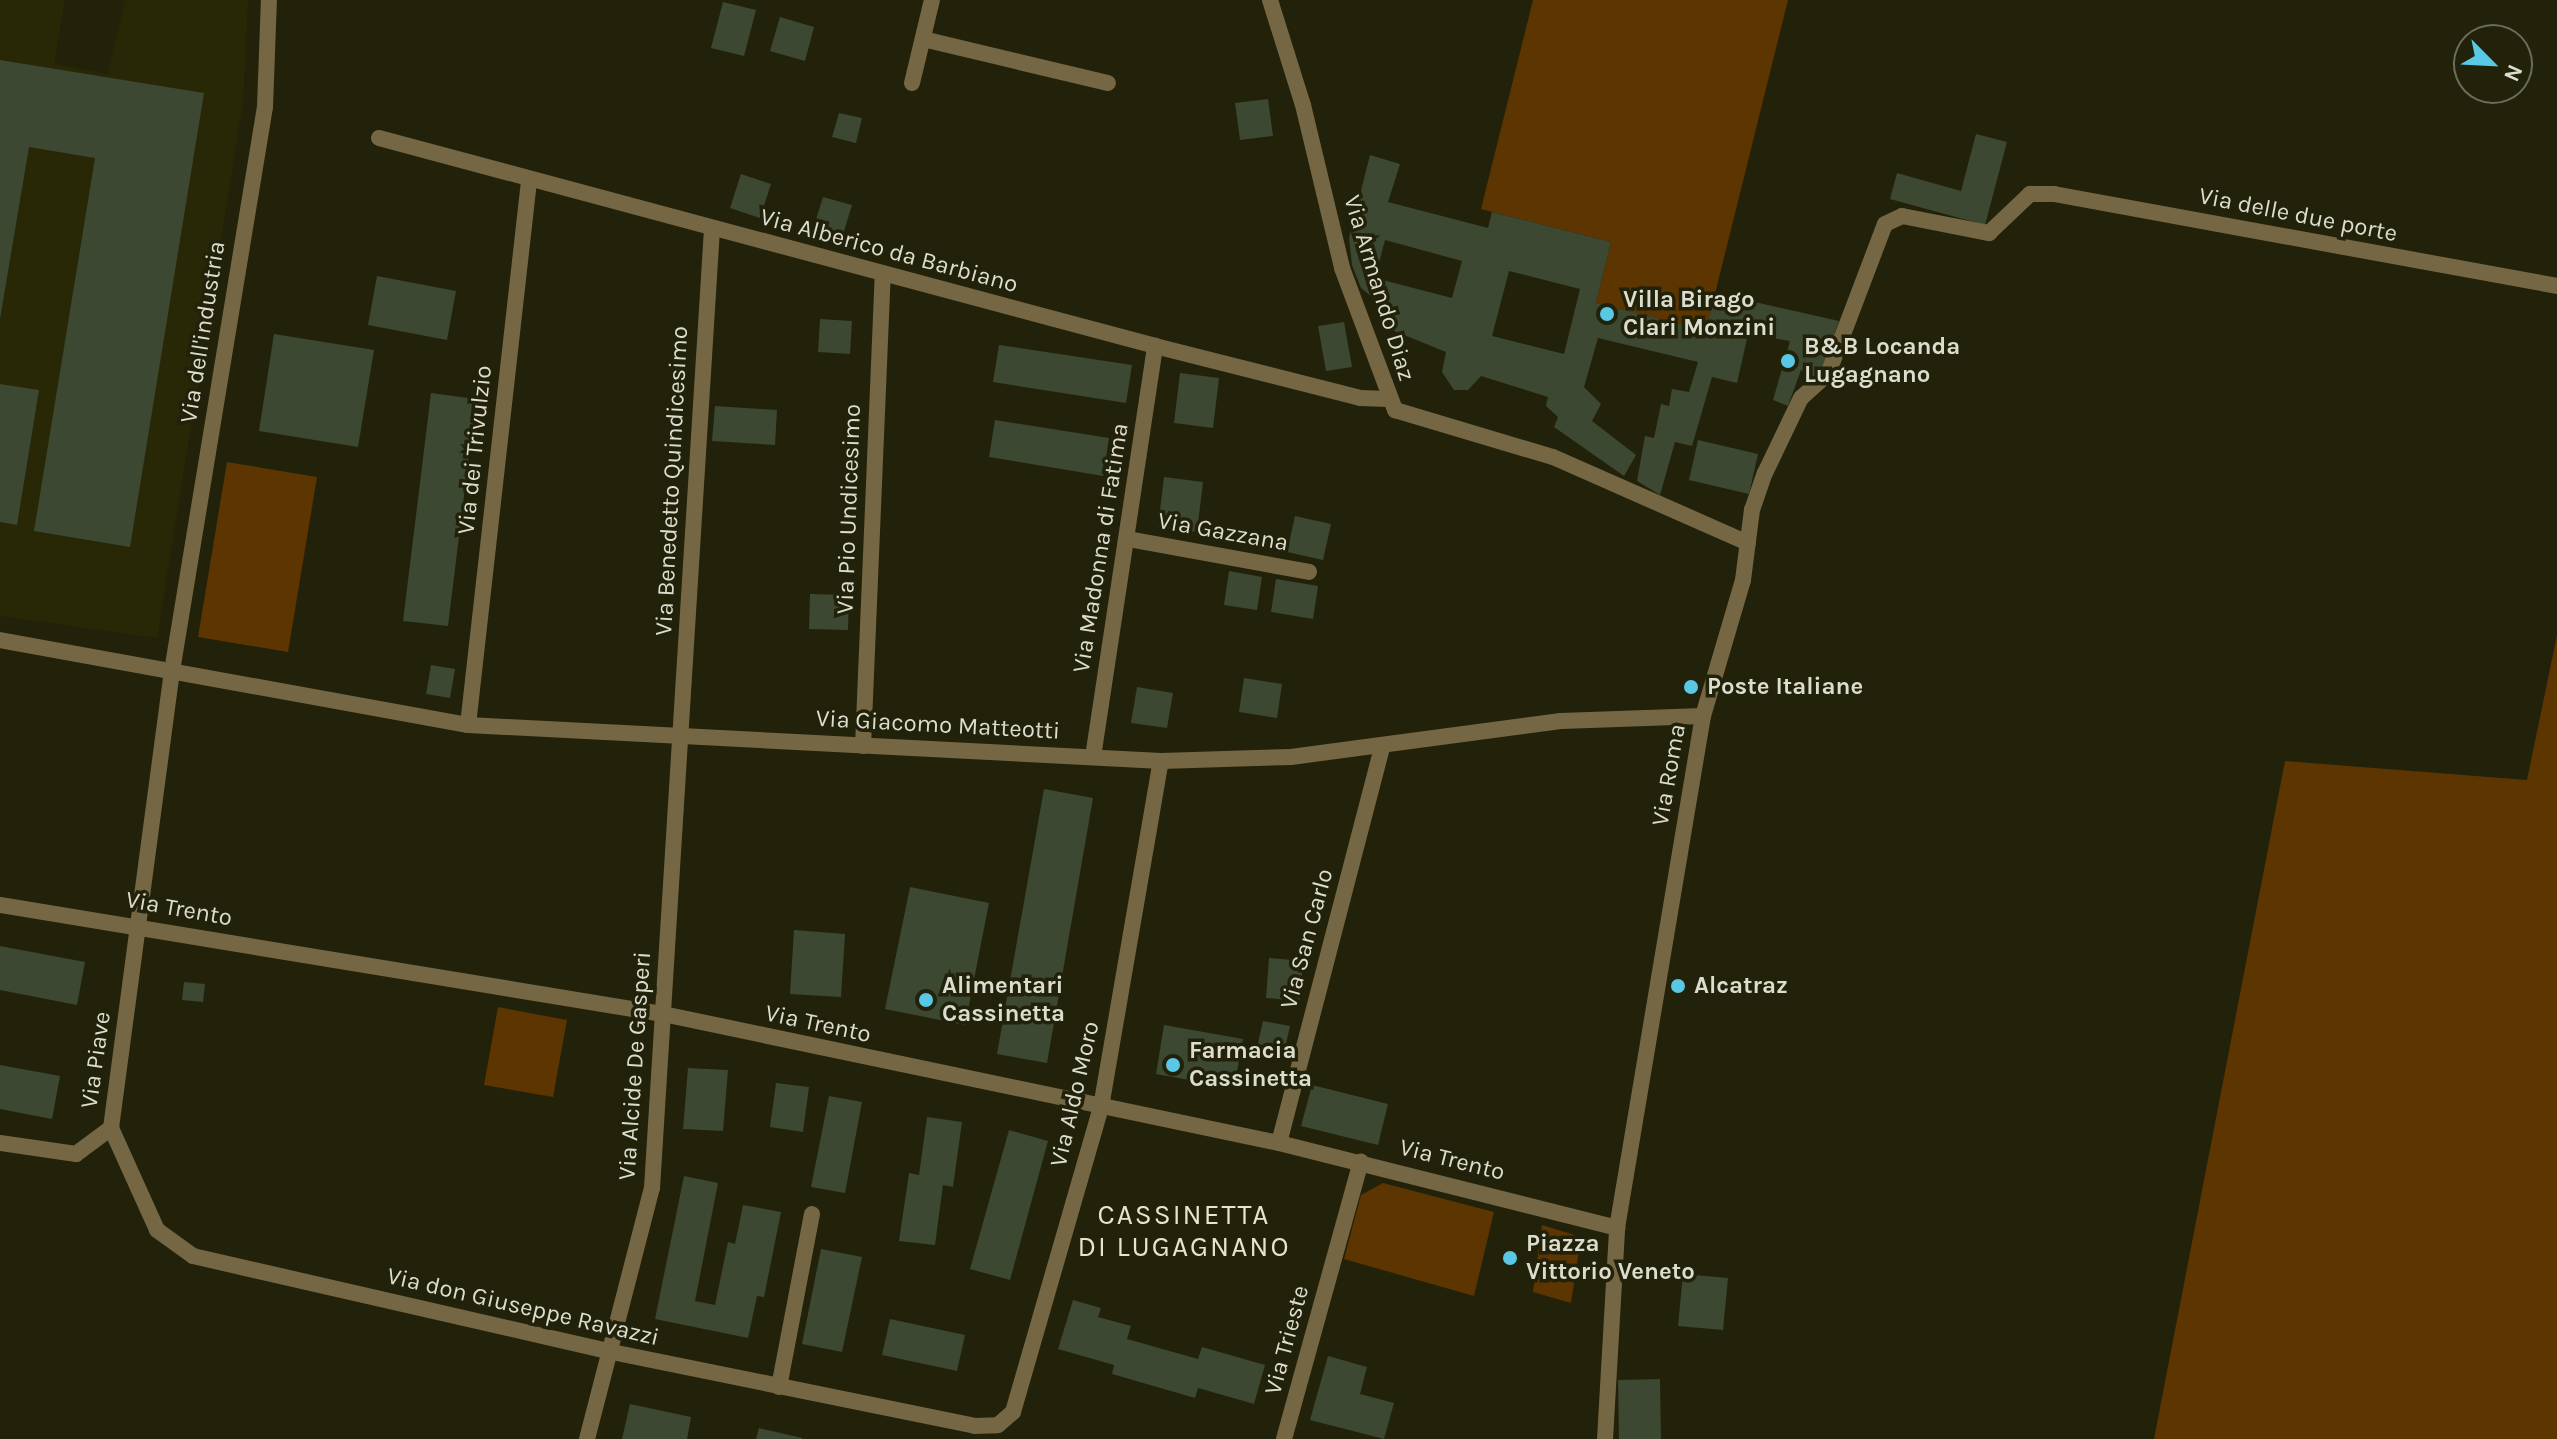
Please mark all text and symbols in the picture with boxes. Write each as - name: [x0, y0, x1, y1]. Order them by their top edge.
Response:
- north arrow: [2453, 24, 2533, 104]
- text: N: [2498, 60, 2528, 85]
- street label: Via delle due porte: [2196, 182, 2400, 248]
- street label: Via Armando Diaz: [1337, 192, 1421, 384]
- street label: Via Alberico da Barbiano: [757, 203, 1021, 299]
- street label: Via dell'industria: [174, 239, 232, 425]
- place label: Villa Birago Clari Monzini: [1623, 286, 1775, 342]
- marker: Villa Birago Clari Monzini: [1598, 305, 1616, 323]
- street label: Via Benedetto Quindicesimo: [650, 325, 694, 637]
- place label: B&B Locanda Lugagnano: [1804, 333, 1960, 389]
- marker: B&B Locanda Lugagnano: [1779, 352, 1797, 370]
- street label: Via dei Trivulzio: [452, 364, 498, 536]
- street label: Via Pio Undicesimo: [831, 403, 867, 615]
- street label: Via Madonna di Fatima: [1067, 421, 1135, 675]
- street label: Via Gazzana: [1156, 506, 1290, 558]
- place label: Poste Italiane: [1707, 673, 1863, 701]
- marker: Poste Italiane: [1682, 678, 1700, 696]
- street label: Via Giacomo Matteotti: [815, 704, 1061, 746]
- street label: Via Roma: [1646, 722, 1692, 828]
- street label: Via San Carlo: [1274, 866, 1340, 1012]
- street label: Via Trento: [124, 885, 234, 933]
- street label: Via Alcide De Gasperi: [613, 951, 657, 1181]
- place label: Alimentari Cassinetta: [942, 972, 1065, 1028]
- place label: Alcatraz: [1694, 972, 1788, 1000]
- marker: Alcatraz: [1669, 977, 1687, 995]
- marker: Alimentari Cassinetta: [917, 991, 935, 1009]
- street label: Via Trento: [762, 999, 874, 1049]
- street label: Via Piave: [75, 1010, 117, 1110]
- street label: Via Aldo Moro: [1044, 1018, 1106, 1170]
- place label: Farmacia Cassinetta: [1189, 1037, 1312, 1093]
- marker: Farmacia Cassinetta: [1164, 1056, 1182, 1074]
- street label: Via Trento: [1396, 1133, 1508, 1187]
- district label: CASSINETTA DI LUGAGNANO: [1078, 1198, 1290, 1264]
- place label: Piazza Vittorio Veneto: [1526, 1230, 1695, 1286]
- marker: Piazza Vittorio Veneto: [1501, 1249, 1519, 1267]
- street label: Via don Giuseppe Ravazzi: [384, 1262, 662, 1352]
- street label: Via Trieste: [1259, 1282, 1315, 1398]

